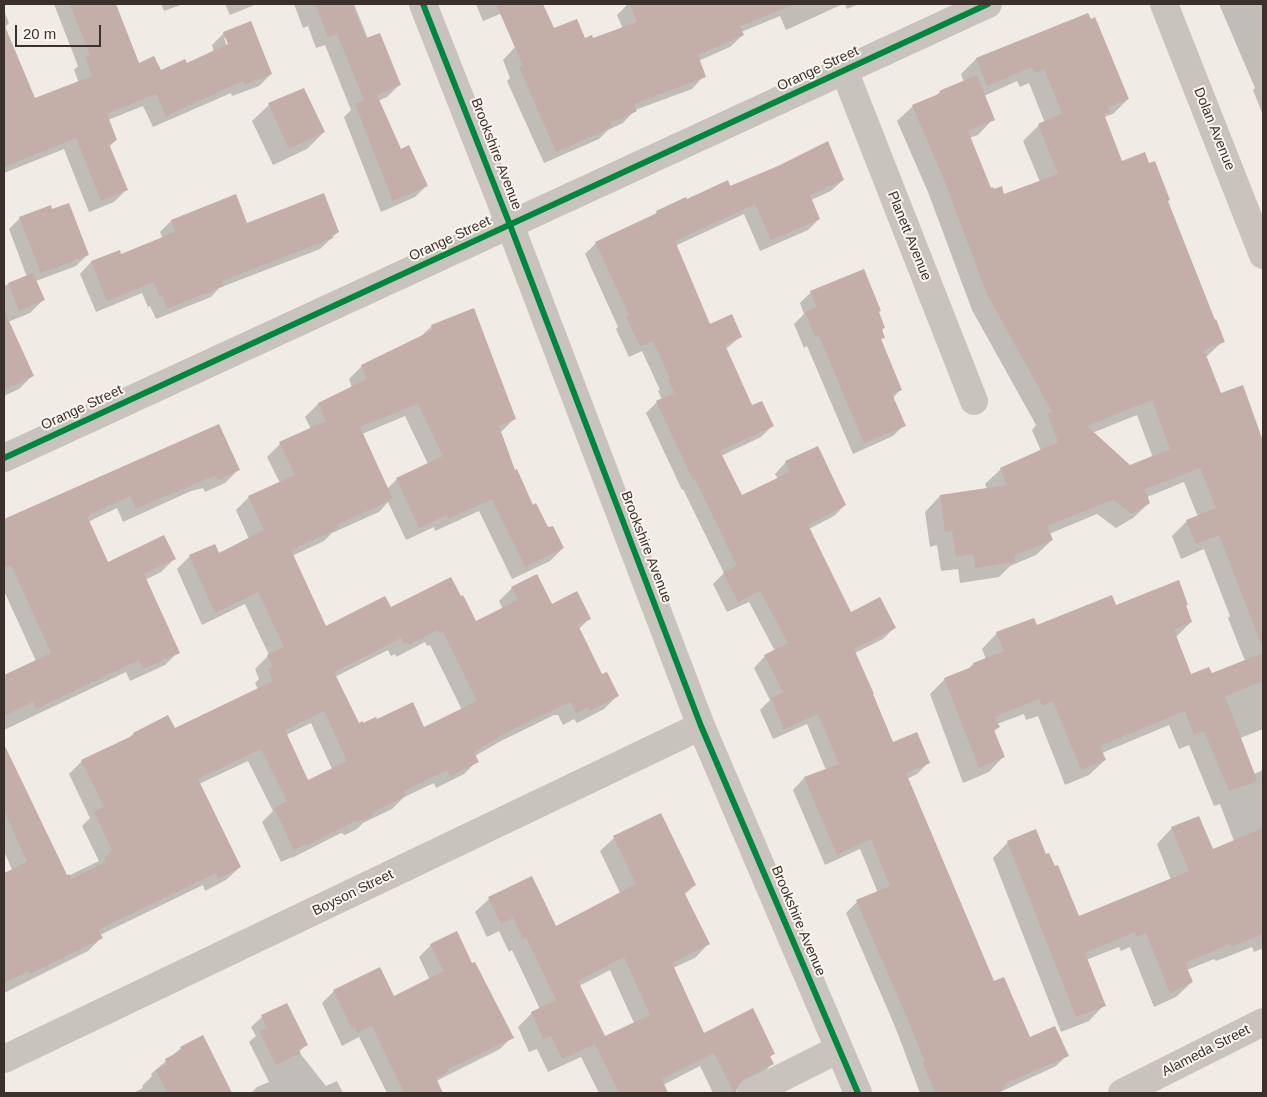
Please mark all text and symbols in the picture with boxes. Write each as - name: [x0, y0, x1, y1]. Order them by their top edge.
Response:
- scale bar: [18, 15, 104, 47]
- text: 20 m: [23, 25, 56, 42]
- street label: Orange Street: [775, 43, 861, 95]
- street label: Dolan Avenue: [1190, 85, 1238, 173]
- street label: Brookshire Avenue: [467, 96, 525, 212]
- street label: Planett Avenue: [883, 189, 935, 283]
- street label: Orange Street: [407, 213, 493, 265]
- street label: Orange Street: [39, 382, 125, 434]
- street label: Brookshire Avenue: [617, 489, 675, 605]
- street label: Brookshire Avenue: [767, 863, 829, 979]
- street label: Boyson Street: [310, 866, 396, 920]
- street label: Alameda Street: [1159, 1022, 1253, 1080]

